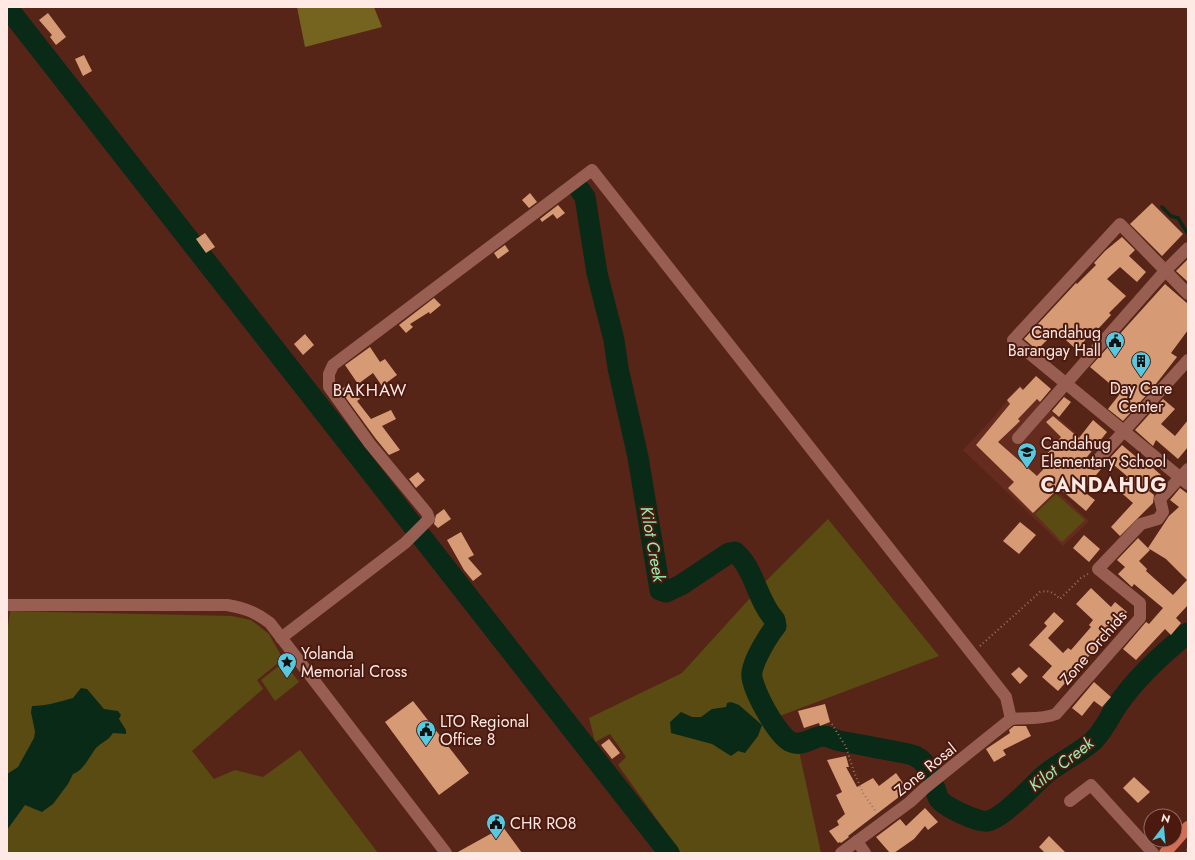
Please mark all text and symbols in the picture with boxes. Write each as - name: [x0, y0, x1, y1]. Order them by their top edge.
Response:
- place label: Candahug Barangay Hall: [1008, 321, 1101, 362]
- public building icon: Candahug Barangay Hall: [1104, 330, 1126, 358]
- building icon: Day Care Center: [1130, 350, 1152, 378]
- place label: Day Care Center: [1110, 377, 1172, 418]
- district label: BAKHAW: [333, 378, 407, 402]
- place label: Candahug Elementary School: [1041, 432, 1166, 473]
- school or university icon: Candahug Elementary School: [1016, 441, 1038, 469]
- district label: CANDAHUG: [1040, 471, 1168, 500]
- water label: Kilot Creek: [635, 504, 672, 584]
- street label: Zone Orchids: [1054, 605, 1132, 690]
- place label: Yolanda Memorial Cross: [301, 642, 407, 683]
- place icon: Yolanda Memorial Cross: [276, 651, 298, 679]
- place label: LTO Regional Office 8: [440, 710, 529, 751]
- public building icon: LTO Regional Office 8: [415, 719, 437, 747]
- water label: Kilot Creek: [1023, 731, 1099, 797]
- street label: Zone Rosal: [889, 737, 961, 802]
- north arrow: [1143, 808, 1183, 848]
- text: N: [1159, 809, 1172, 827]
- public building icon: CHR RO8: [485, 812, 507, 840]
- place label: CHR RO8: [510, 812, 577, 835]

